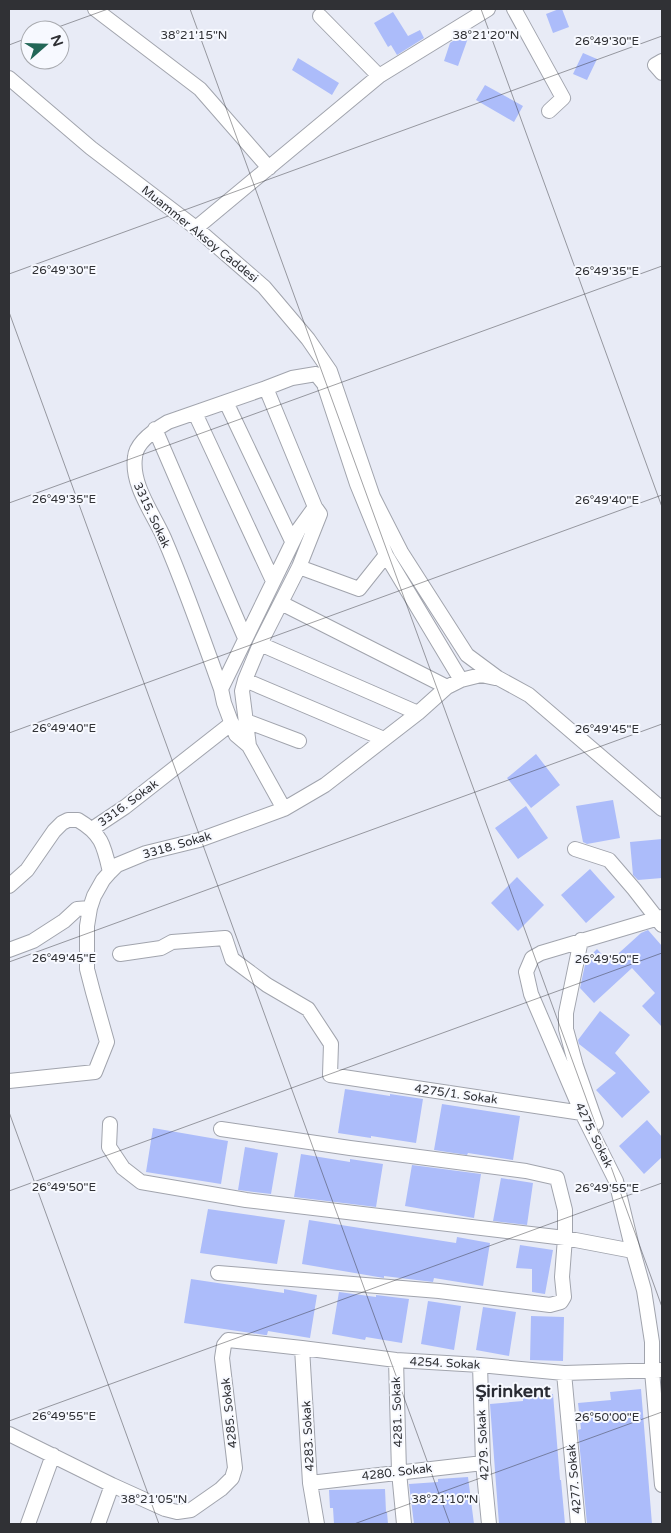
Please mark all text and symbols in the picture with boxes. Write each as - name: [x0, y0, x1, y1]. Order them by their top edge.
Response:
- north arrow: [20, 20, 70, 70]
- text: 38°21'15"N: [161, 28, 228, 42]
- text: 38°21'20"N: [453, 28, 520, 42]
- text: N: [47, 33, 67, 49]
- text: 26°49'30"E: [575, 34, 640, 48]
- street label: Muammer Aksoy Caddesi: [139, 183, 261, 285]
- text: 26°49'30"E: [32, 263, 97, 277]
- text: 26°49'35"E: [575, 264, 640, 278]
- street label: 3315. Sokak: [131, 480, 173, 550]
- text: 26°49'35"E: [32, 492, 97, 506]
- text: 26°49'40"E: [575, 493, 640, 507]
- text: 26°49'40"E: [32, 721, 97, 735]
- text: 26°49'45"E: [575, 722, 640, 736]
- street label: 3316. Sokak: [95, 776, 161, 829]
- street label: 3318. Sokak: [141, 828, 213, 861]
- text: 26°49'45"E: [32, 951, 97, 965]
- text: 26°49'50"E: [575, 952, 640, 966]
- street label: 4275/1. Sokak: [414, 1081, 499, 1107]
- street label: 4275. Sokak: [572, 1100, 616, 1170]
- text: 26°49'50"E: [32, 1180, 97, 1194]
- text: 26°49'55"E: [575, 1181, 640, 1195]
- street label: 4254. Sokak: [409, 1354, 481, 1372]
- street label: 4281. Sokak: [389, 1376, 405, 1448]
- street label: 4285. Sokak: [218, 1377, 240, 1449]
- district label: Şirinkent: [475, 1380, 551, 1402]
- street label: 4283. Sokak: [299, 1400, 317, 1472]
- text: 26°49'55"E: [32, 1409, 97, 1423]
- street label: 4279. Sokak: [474, 1409, 492, 1481]
- text: 26°50'00"E: [575, 1410, 640, 1424]
- street label: 4277. Sokak: [564, 1443, 584, 1515]
- street label: 4280. Sokak: [361, 1461, 433, 1483]
- text: 38°21'05"N: [121, 1492, 188, 1506]
- text: 38°21'10"N: [412, 1492, 479, 1506]

